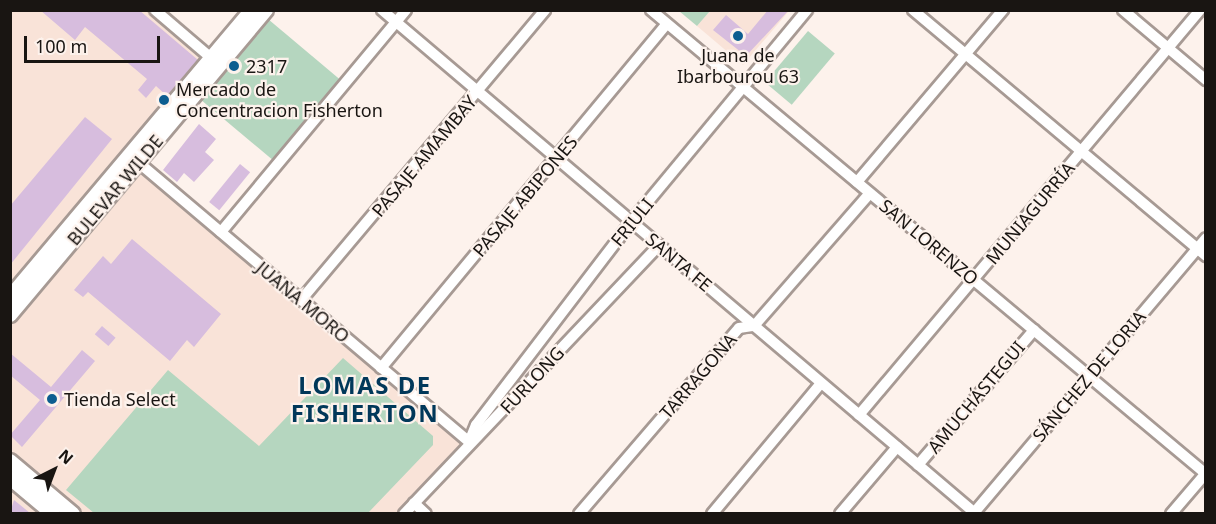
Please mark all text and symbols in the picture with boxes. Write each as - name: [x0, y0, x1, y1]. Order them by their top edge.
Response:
- scale bar: [27, 24, 164, 62]
- marker: Juana de Ibarbourou 63: [731, 29, 745, 43]
- text: 100 m: [35, 34, 87, 58]
- place label: Juana de Ibarbourou 63: [677, 45, 799, 88]
- place label: 2317: [246, 55, 287, 77]
- marker: 2317: [227, 59, 241, 73]
- place label: Mercado de Concentracion Fisherton: [176, 79, 383, 122]
- street label: PASAJE AMAMBAY: [367, 91, 481, 221]
- marker: Mercado de Concentracion Fisherton: [157, 93, 171, 107]
- street label: BULEVAR WILDE: [63, 131, 167, 249]
- street label: PASAJE ABIPONES: [468, 131, 582, 261]
- street label: MUNIAGURRÍA: [981, 158, 1079, 268]
- street label: FRIULI: [606, 194, 658, 250]
- street label: SAN LORENZO: [875, 195, 983, 289]
- street label: SANTA FE: [642, 228, 716, 296]
- street label: JUANA MORO: [252, 257, 354, 347]
- street label: SÁNCHEZ DE LORIA: [1028, 306, 1150, 446]
- street label: TARRAGONA: [655, 329, 741, 423]
- street label: AMUCHÁSTEGUI: [923, 337, 1029, 457]
- street label: FURLONG: [496, 342, 568, 418]
- district label: LOMAS DE FISHERTON: [291, 371, 439, 427]
- place label: Tienda Select: [64, 388, 176, 410]
- marker: Tienda Select: [45, 392, 59, 406]
- north arrow: [24, 440, 84, 500]
- text: N: [54, 444, 78, 469]

